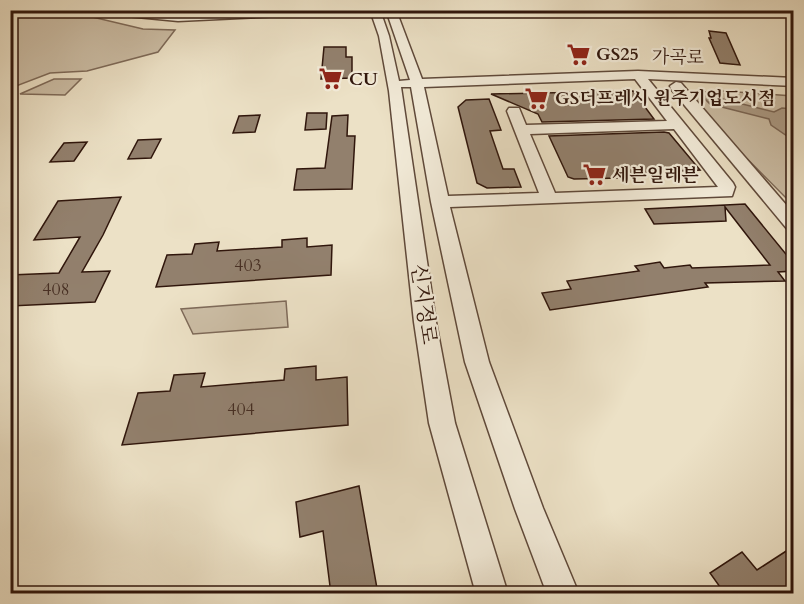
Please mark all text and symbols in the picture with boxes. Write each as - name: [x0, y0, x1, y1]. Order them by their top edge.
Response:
- supermarket icon: GS25: [565, 41, 591, 67]
- place label: GS25: [596, 42, 639, 67]
- street label: 가곡로: [652, 45, 704, 70]
- supermarket icon: CU: [318, 66, 344, 92]
- place label: CU: [349, 67, 378, 92]
- supermarket icon: GS더프레시 원주기업도시점: [524, 85, 550, 111]
- place label: GS더프레시 원주기업도시점: [555, 86, 775, 111]
- supermarket icon: 세븐일레븐: [581, 162, 607, 188]
- place label: 세븐일레븐: [612, 163, 699, 188]
- house number: 403: [234, 253, 262, 278]
- street label: 신지정로: [403, 262, 444, 346]
- house number: 408: [42, 277, 70, 302]
- house number: 404: [227, 397, 255, 422]

